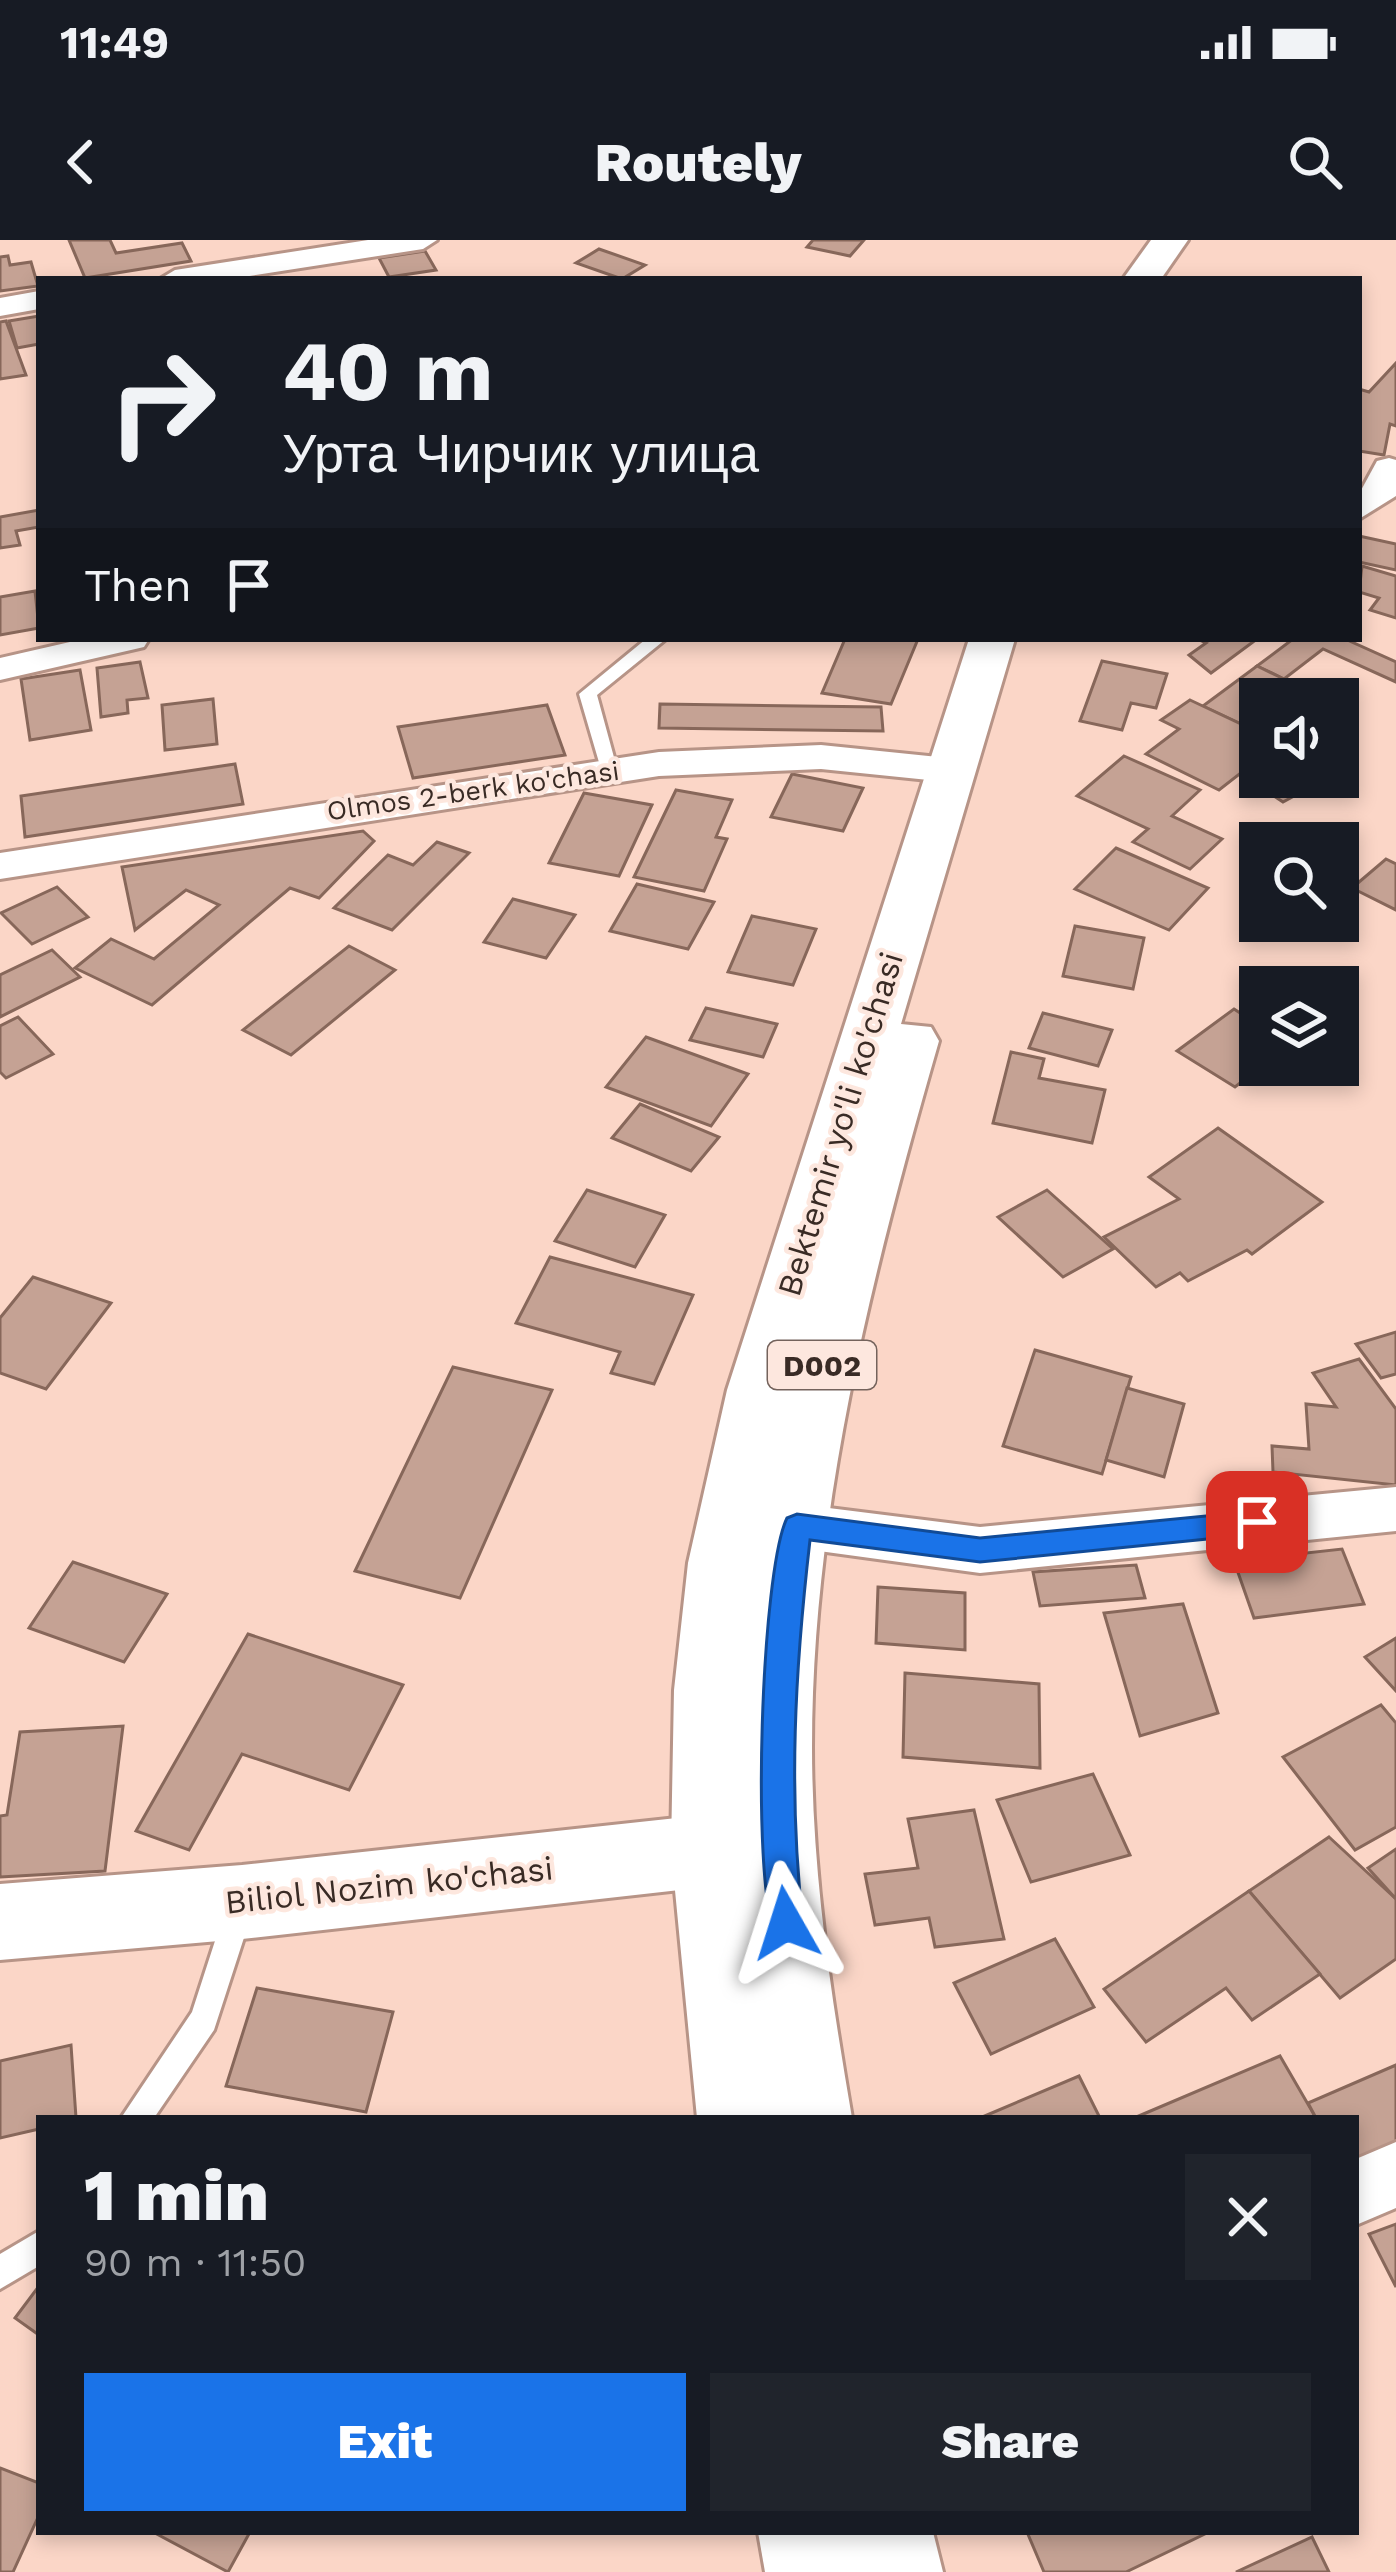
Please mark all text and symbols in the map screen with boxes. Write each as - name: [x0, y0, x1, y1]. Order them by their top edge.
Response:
- text: 11:49: [60, 16, 169, 69]
- icon: back: [48, 129, 114, 195]
- icon: search: [1282, 129, 1348, 195]
- text: Routely: [594, 131, 802, 194]
- text: 40 m: [282, 322, 493, 420]
- icon: right: [84, 324, 240, 480]
- text: Урта Чирчик улица: [282, 422, 759, 485]
- icon: arrive: [216, 552, 282, 618]
- text: Then: [84, 559, 192, 612]
- map controls: [1239, 678, 1359, 1086]
- button: sound: [1239, 678, 1359, 798]
- street label: Olmos 2-berk ko'chasi: [325, 755, 621, 827]
- button: search: [1239, 822, 1359, 942]
- street label: Bektemir yo'li ko'chasi: [769, 947, 911, 1301]
- button: layers: [1239, 966, 1359, 1086]
- road number: D002: [768, 1341, 876, 1389]
- pin: [1206, 1471, 1308, 1573]
- icon: arrive: [1224, 1489, 1290, 1555]
- street label: Biliol Nozim ko'chasi: [223, 1848, 555, 1922]
- position arrow: [723, 1860, 849, 1986]
- text: 1 min: [84, 2153, 269, 2237]
- button: close: [1185, 2154, 1311, 2280]
- text: 90 m · 11:50: [84, 2240, 306, 2285]
- button: Exit: [84, 2373, 686, 2511]
- button: Share: [710, 2373, 1311, 2511]

